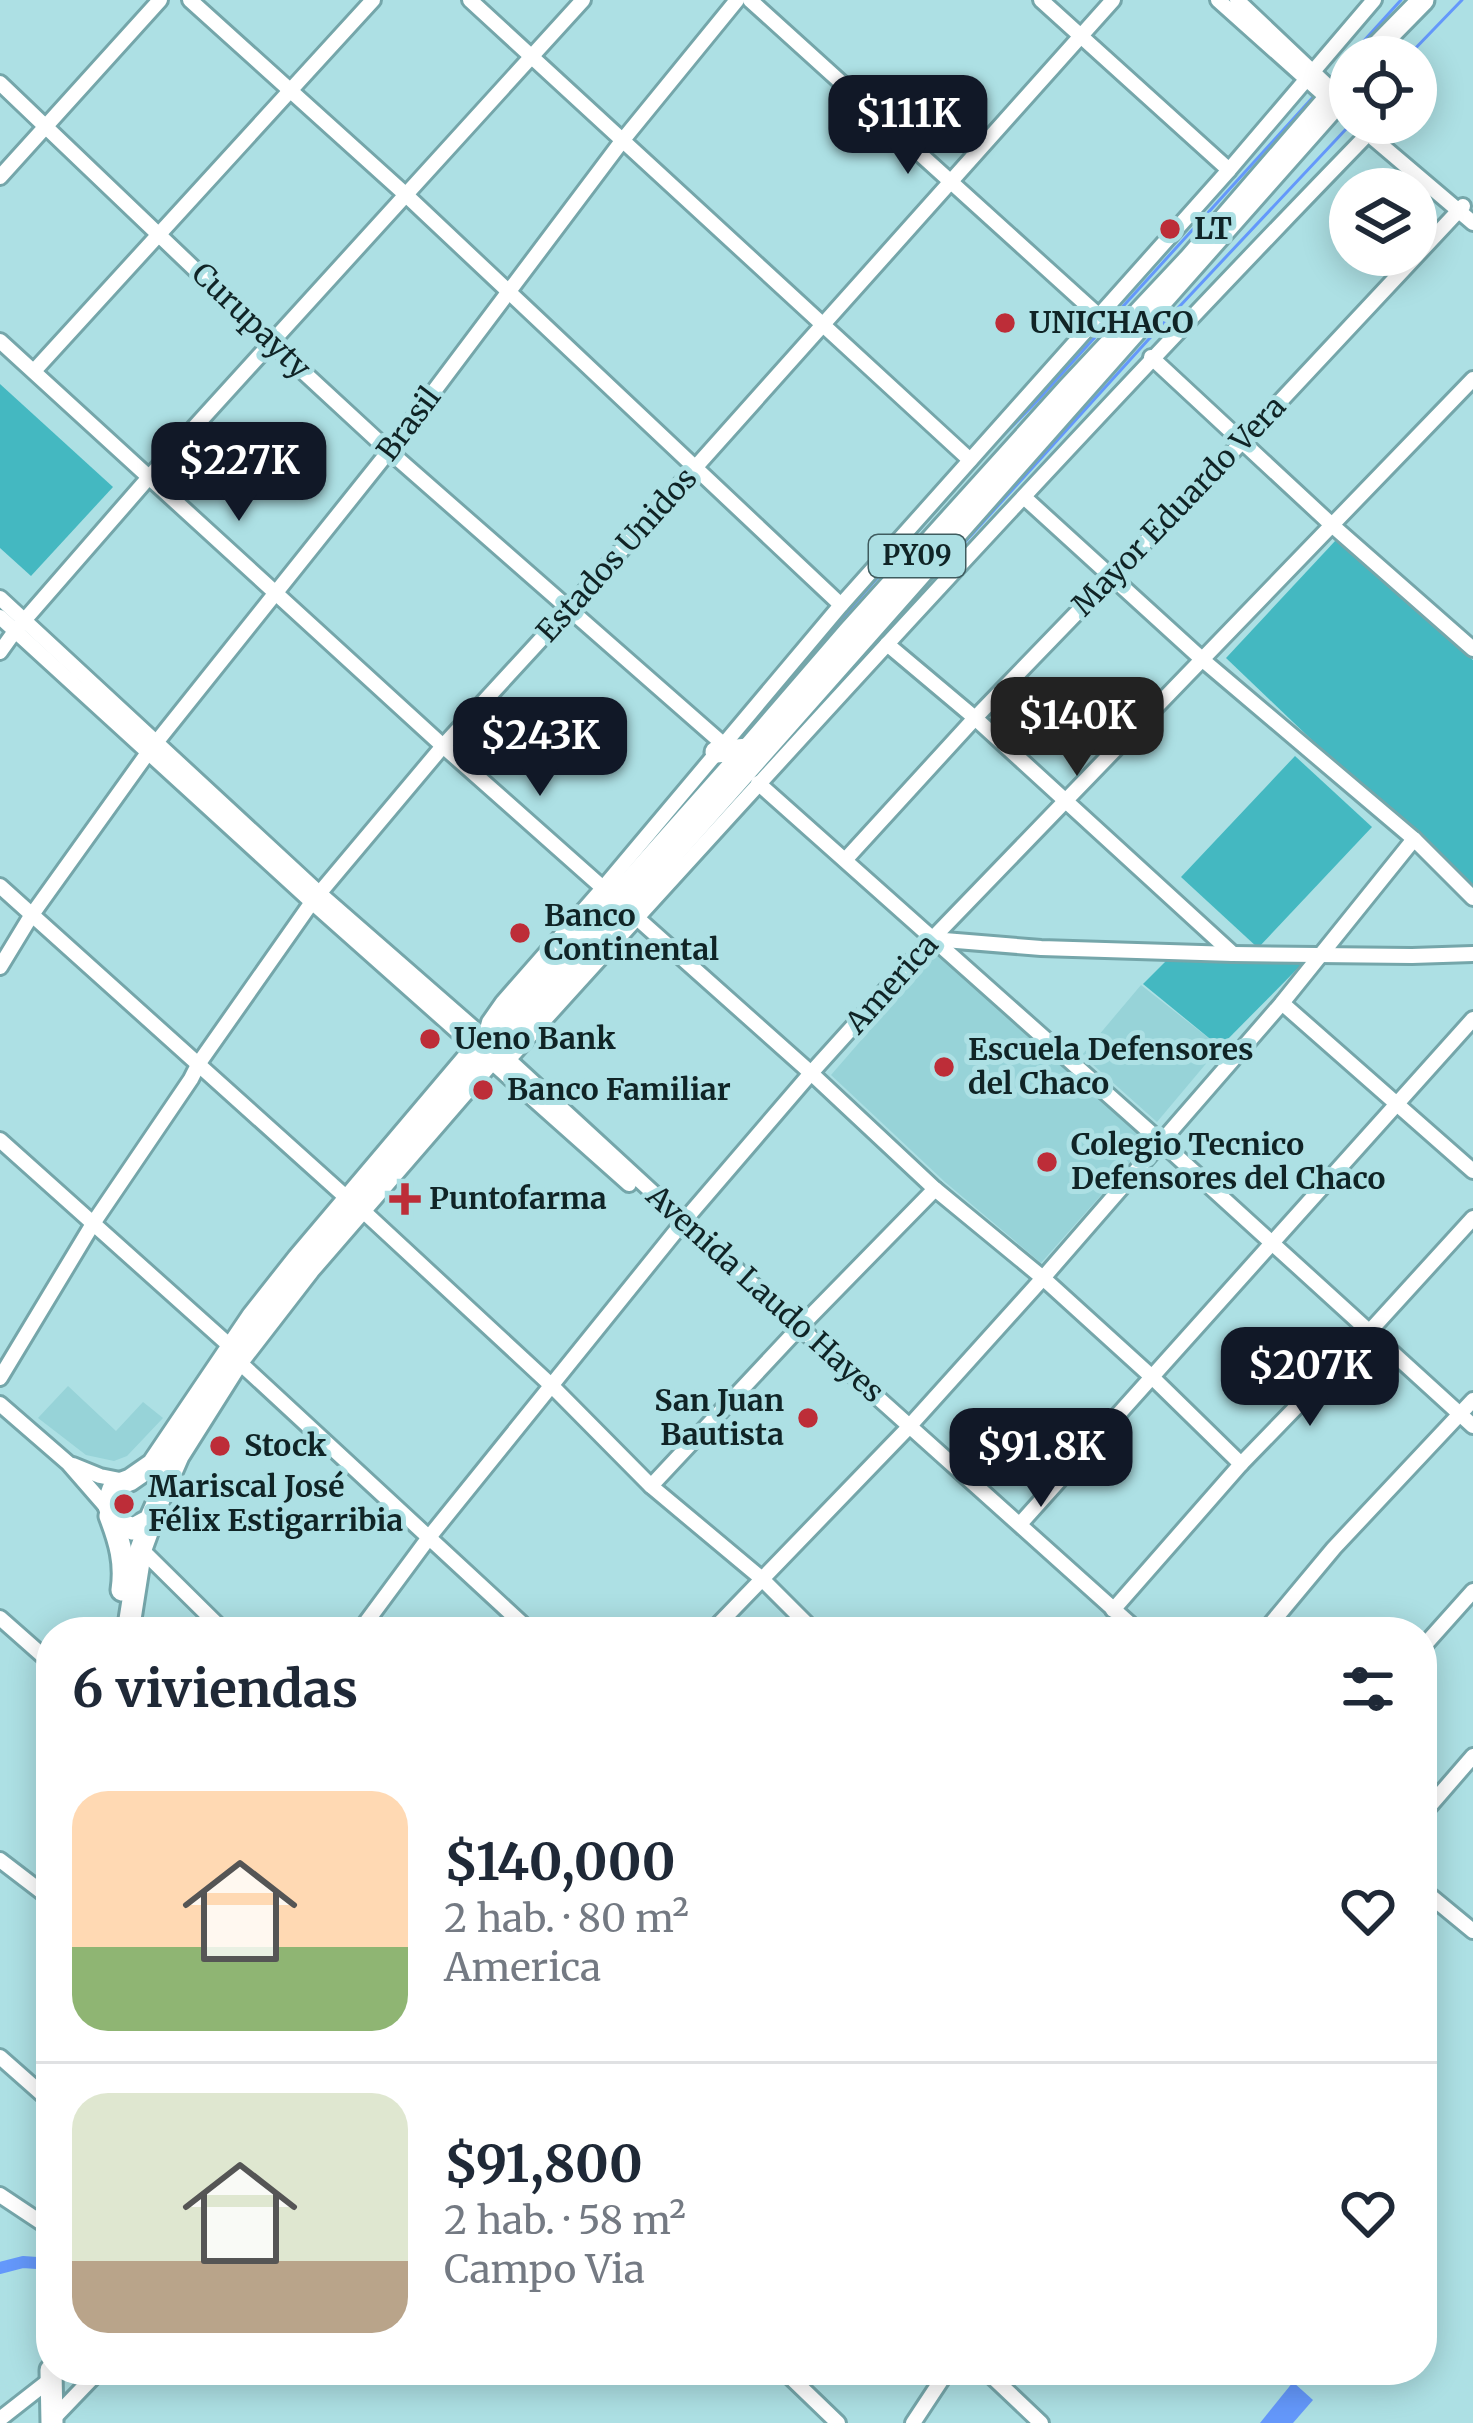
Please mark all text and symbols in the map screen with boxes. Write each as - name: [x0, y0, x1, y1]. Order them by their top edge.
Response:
- map controls: [1329, 36, 1437, 276]
- button: locate: [1329, 36, 1437, 144]
- pin: $111K: [824, 75, 992, 177]
- text: $111K: [855, 89, 961, 138]
- button: layers: [1329, 168, 1437, 276]
- place label: LT: [1194, 209, 1232, 247]
- marker: LT: [1157, 216, 1183, 242]
- street label: Curupayty: [184, 254, 320, 387]
- place label: UNICHACO: [1029, 303, 1194, 341]
- marker: UNICHACO: [992, 310, 1018, 336]
- street label: Brasil: [368, 379, 448, 468]
- street label: Mayor Eduardo Vera: [1063, 387, 1293, 623]
- pin: $227K: [155, 422, 323, 524]
- text: $227K: [178, 436, 300, 485]
- street label: Estados Unidos: [528, 459, 704, 649]
- road number: PY09: [869, 535, 965, 577]
- pin: $140K: [993, 677, 1161, 779]
- text: $140K: [1018, 691, 1136, 740]
- pin: $243K: [456, 697, 624, 799]
- text: $243K: [480, 711, 600, 760]
- place label: Banco Continental: [544, 896, 719, 968]
- marker: Banco Continental: [507, 920, 533, 946]
- street label: America: [836, 926, 946, 1042]
- place label: Ueno Bank: [454, 1019, 616, 1057]
- marker: Ueno Bank: [417, 1026, 443, 1052]
- place label: Escuela Defensores del Chaco: [968, 1030, 1254, 1102]
- marker: Escuela Defensores del Chaco: [931, 1054, 957, 1080]
- place label: Banco Familiar: [507, 1070, 731, 1108]
- marker: Banco Familiar: [470, 1077, 496, 1103]
- place label: Colegio Tecnico Defensores del Chaco: [1071, 1125, 1386, 1197]
- marker: Colegio Tecnico Defensores del Chaco: [1034, 1149, 1060, 1175]
- street label: Avenida Laudo Hayes: [638, 1176, 892, 1410]
- place label: Puntofarma: [429, 1179, 607, 1217]
- marker: Puntofarma: [392, 1186, 418, 1212]
- pin: $207K: [1226, 1327, 1394, 1429]
- text: $207K: [1248, 1341, 1372, 1390]
- place label: San Juan Bautista: [654, 1381, 784, 1453]
- marker: San Juan Bautista: [795, 1405, 821, 1431]
- pin: $91.8K: [943, 1408, 1139, 1510]
- text: $91.8K: [977, 1422, 1106, 1471]
- place label: Stock: [244, 1426, 327, 1464]
- marker: Stock: [207, 1433, 233, 1459]
- place label: Mariscal José Félix Estigarribia: [148, 1467, 403, 1539]
- marker: Mariscal José Félix Estigarribia: [111, 1491, 137, 1517]
- icon: filters: [1335, 1656, 1401, 1722]
- text: 6 viviendas: [72, 1657, 358, 1721]
- text: $140,000: [444, 1830, 676, 1894]
- icon: home: [168, 1839, 312, 1983]
- icon: heart: [1335, 1878, 1401, 1944]
- text: 2 hab. · 80 m²: [444, 1894, 689, 1943]
- text: America: [444, 1943, 601, 1992]
- text: $91,800: [444, 2132, 643, 2196]
- icon: home: [168, 2141, 312, 2285]
- icon: heart: [1335, 2180, 1401, 2246]
- text: 2 hab. · 58 m²: [444, 2196, 686, 2245]
- text: Campo Via: [444, 2245, 645, 2294]

